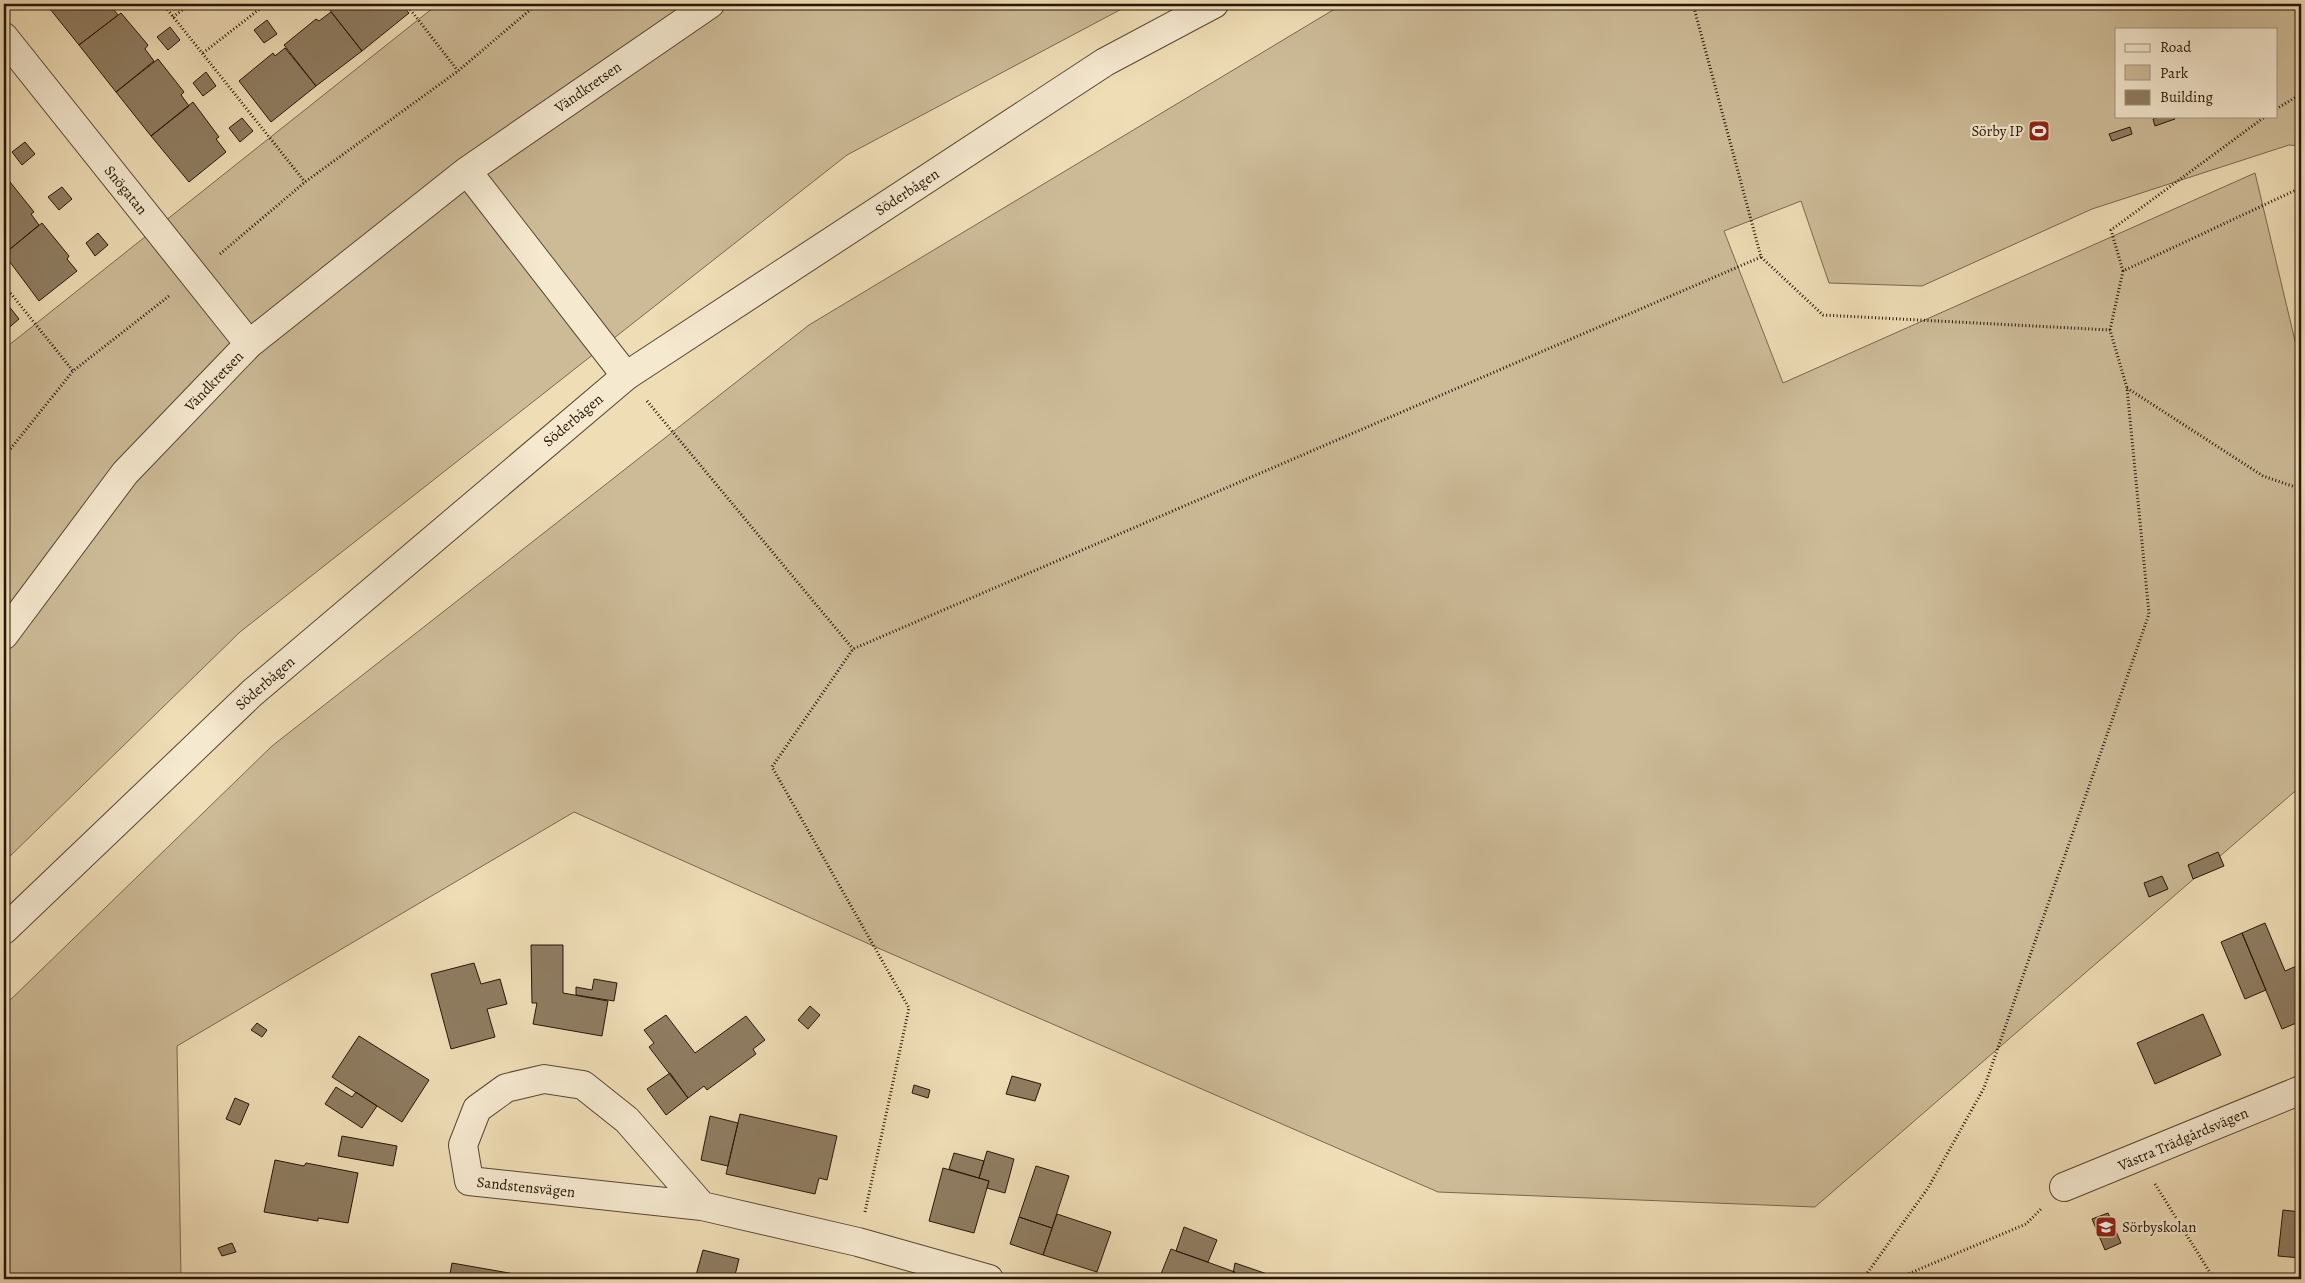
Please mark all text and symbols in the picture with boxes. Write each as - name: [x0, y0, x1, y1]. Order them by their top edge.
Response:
- legend: [2115, 28, 2278, 118]
- text: Road: [2160, 37, 2192, 57]
- street label: Vändkretsen: [550, 57, 625, 118]
- text: Park: [2160, 63, 2189, 83]
- text: Building: [2160, 87, 2213, 107]
- sports icon: Sörby IP: [2027, 119, 2051, 143]
- place label: Sörby IP: [1971, 121, 2023, 141]
- street label: Snögatan: [100, 161, 152, 219]
- street label: Söderbågen: [871, 164, 943, 220]
- street label: Vändkretsen: [179, 346, 248, 416]
- street label: Söderbågen: [539, 389, 607, 451]
- street label: Söderbågen: [231, 652, 299, 714]
- street label: Västra Trädgårdsvägen: [2114, 1102, 2251, 1176]
- street label: Sandstensvägen: [476, 1172, 576, 1202]
- school or university icon: Sörbyskolan: [2094, 1215, 2118, 1239]
- place label: Sörbyskolan: [2122, 1217, 2196, 1237]

